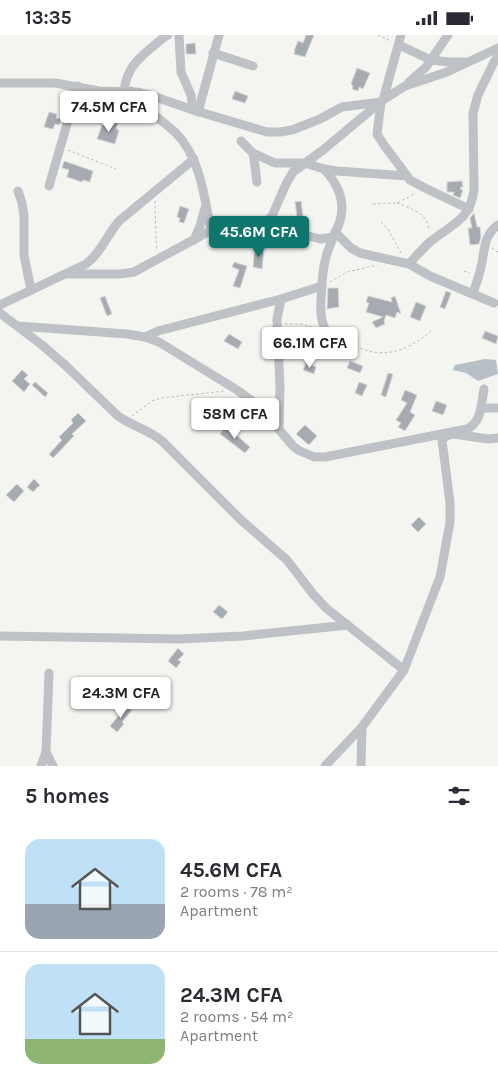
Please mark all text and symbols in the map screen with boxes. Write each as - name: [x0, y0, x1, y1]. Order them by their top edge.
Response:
- text: 13:35: [25, 7, 72, 29]
- pin: 74.5M CFA: [52, 91, 166, 133]
- text: 74.5M CFA: [71, 97, 147, 116]
- pin: 45.6M CFA: [202, 215, 316, 258]
- text: 45.6M CFA: [220, 222, 298, 241]
- pin: 66.1M CFA: [253, 327, 367, 369]
- text: 66.1M CFA: [273, 333, 347, 352]
- pin: 58M CFA: [189, 397, 281, 440]
- text: 58M CFA: [202, 404, 268, 423]
- pin: 24.3M CFA: [64, 677, 178, 719]
- text: 24.3M CFA: [82, 683, 160, 702]
- icon: filters: [445, 782, 473, 810]
- text: 5 homes: [25, 784, 110, 808]
- text: 45.6M CFA: [180, 858, 282, 882]
- icon: home: [65, 859, 125, 919]
- text: 2 rooms · 78 m²: [180, 882, 293, 901]
- text: Apartment: [180, 901, 258, 920]
- text: 24.3M CFA: [180, 983, 283, 1007]
- icon: home: [65, 984, 125, 1044]
- text: 2 rooms · 54 m²: [180, 1007, 293, 1026]
- text: Apartment: [180, 1026, 258, 1045]

